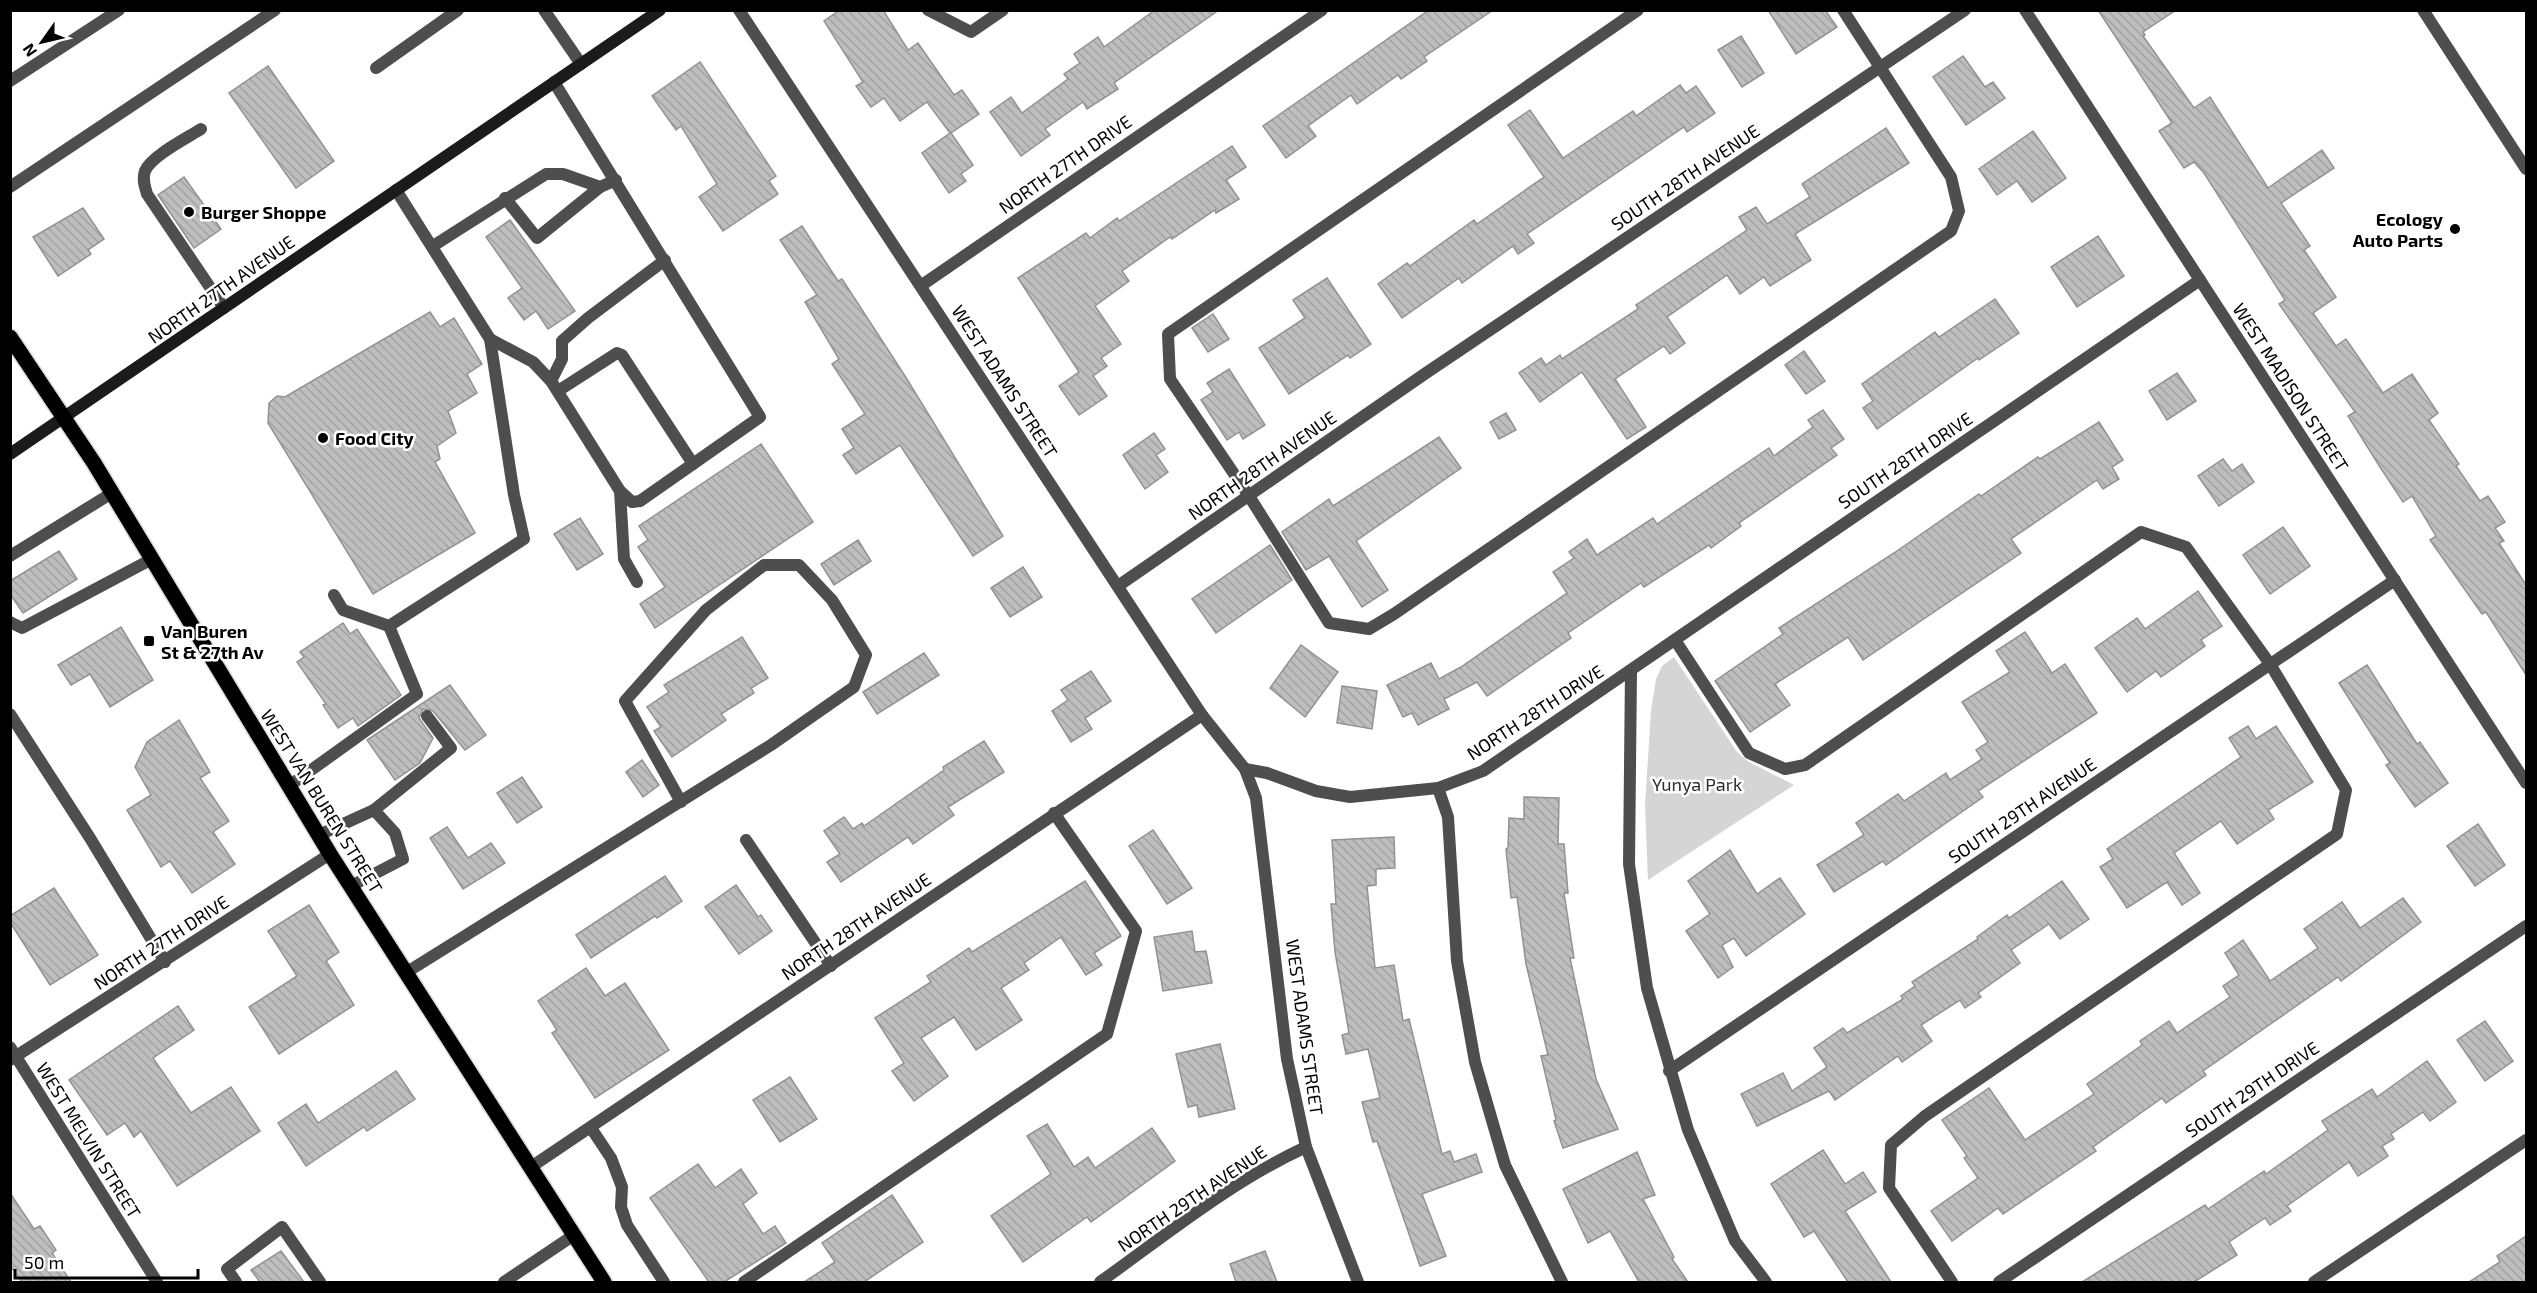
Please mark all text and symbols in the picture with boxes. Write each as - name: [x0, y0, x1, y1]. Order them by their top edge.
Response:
- north arrow: [12, 12, 72, 72]
- text: N: [18, 41, 40, 61]
- street label: NORTH 27TH DRIVE: [994, 110, 1136, 218]
- street label: SOUTH 28TH AVENUE: [1607, 119, 1763, 235]
- place label: Burger Shoppe: [201, 201, 326, 223]
- marker: Burger Shoppe: [182, 205, 196, 219]
- place label: Ecology Auto Parts: [2353, 208, 2444, 251]
- marker: Ecology Auto Parts: [2448, 222, 2462, 236]
- street label: NORTH 27TH AVENUE: [143, 230, 299, 348]
- street label: WEST MADISON STREET: [2228, 299, 2354, 476]
- street label: WEST ADAMS STREET: [947, 301, 1063, 462]
- street label: NORTH 28TH AVENUE: [1184, 406, 1340, 524]
- street label: SOUTH 28TH DRIVE: [1834, 407, 1976, 513]
- place label: Food City: [335, 427, 415, 449]
- marker: Food City: [316, 431, 330, 445]
- place label: Van Buren St & 27th Av: [161, 620, 264, 663]
- marker: Van Buren St & 27th Av: [142, 634, 156, 648]
- street label: NORTH 28TH DRIVE: [1463, 660, 1607, 764]
- street label: WEST VAN BUREN STREET: [256, 705, 388, 897]
- street label: SOUTH 29TH AVENUE: [1944, 752, 2100, 868]
- park label: Yunya Park: [1652, 773, 1742, 795]
- street label: NORTH 28TH AVENUE: [777, 868, 935, 984]
- street label: NORTH 27TH DRIVE: [89, 890, 233, 994]
- street label: WEST ADAMS STREET: [1282, 938, 1328, 1117]
- street label: SOUTH 29TH DRIVE: [2181, 1036, 2323, 1142]
- street label: WEST MELVIN STREET: [32, 1058, 146, 1222]
- street label: NORTH 29TH AVENUE: [1113, 1140, 1271, 1256]
- scale bar: [15, 1242, 198, 1280]
- text: 50 m: [24, 1251, 64, 1273]

